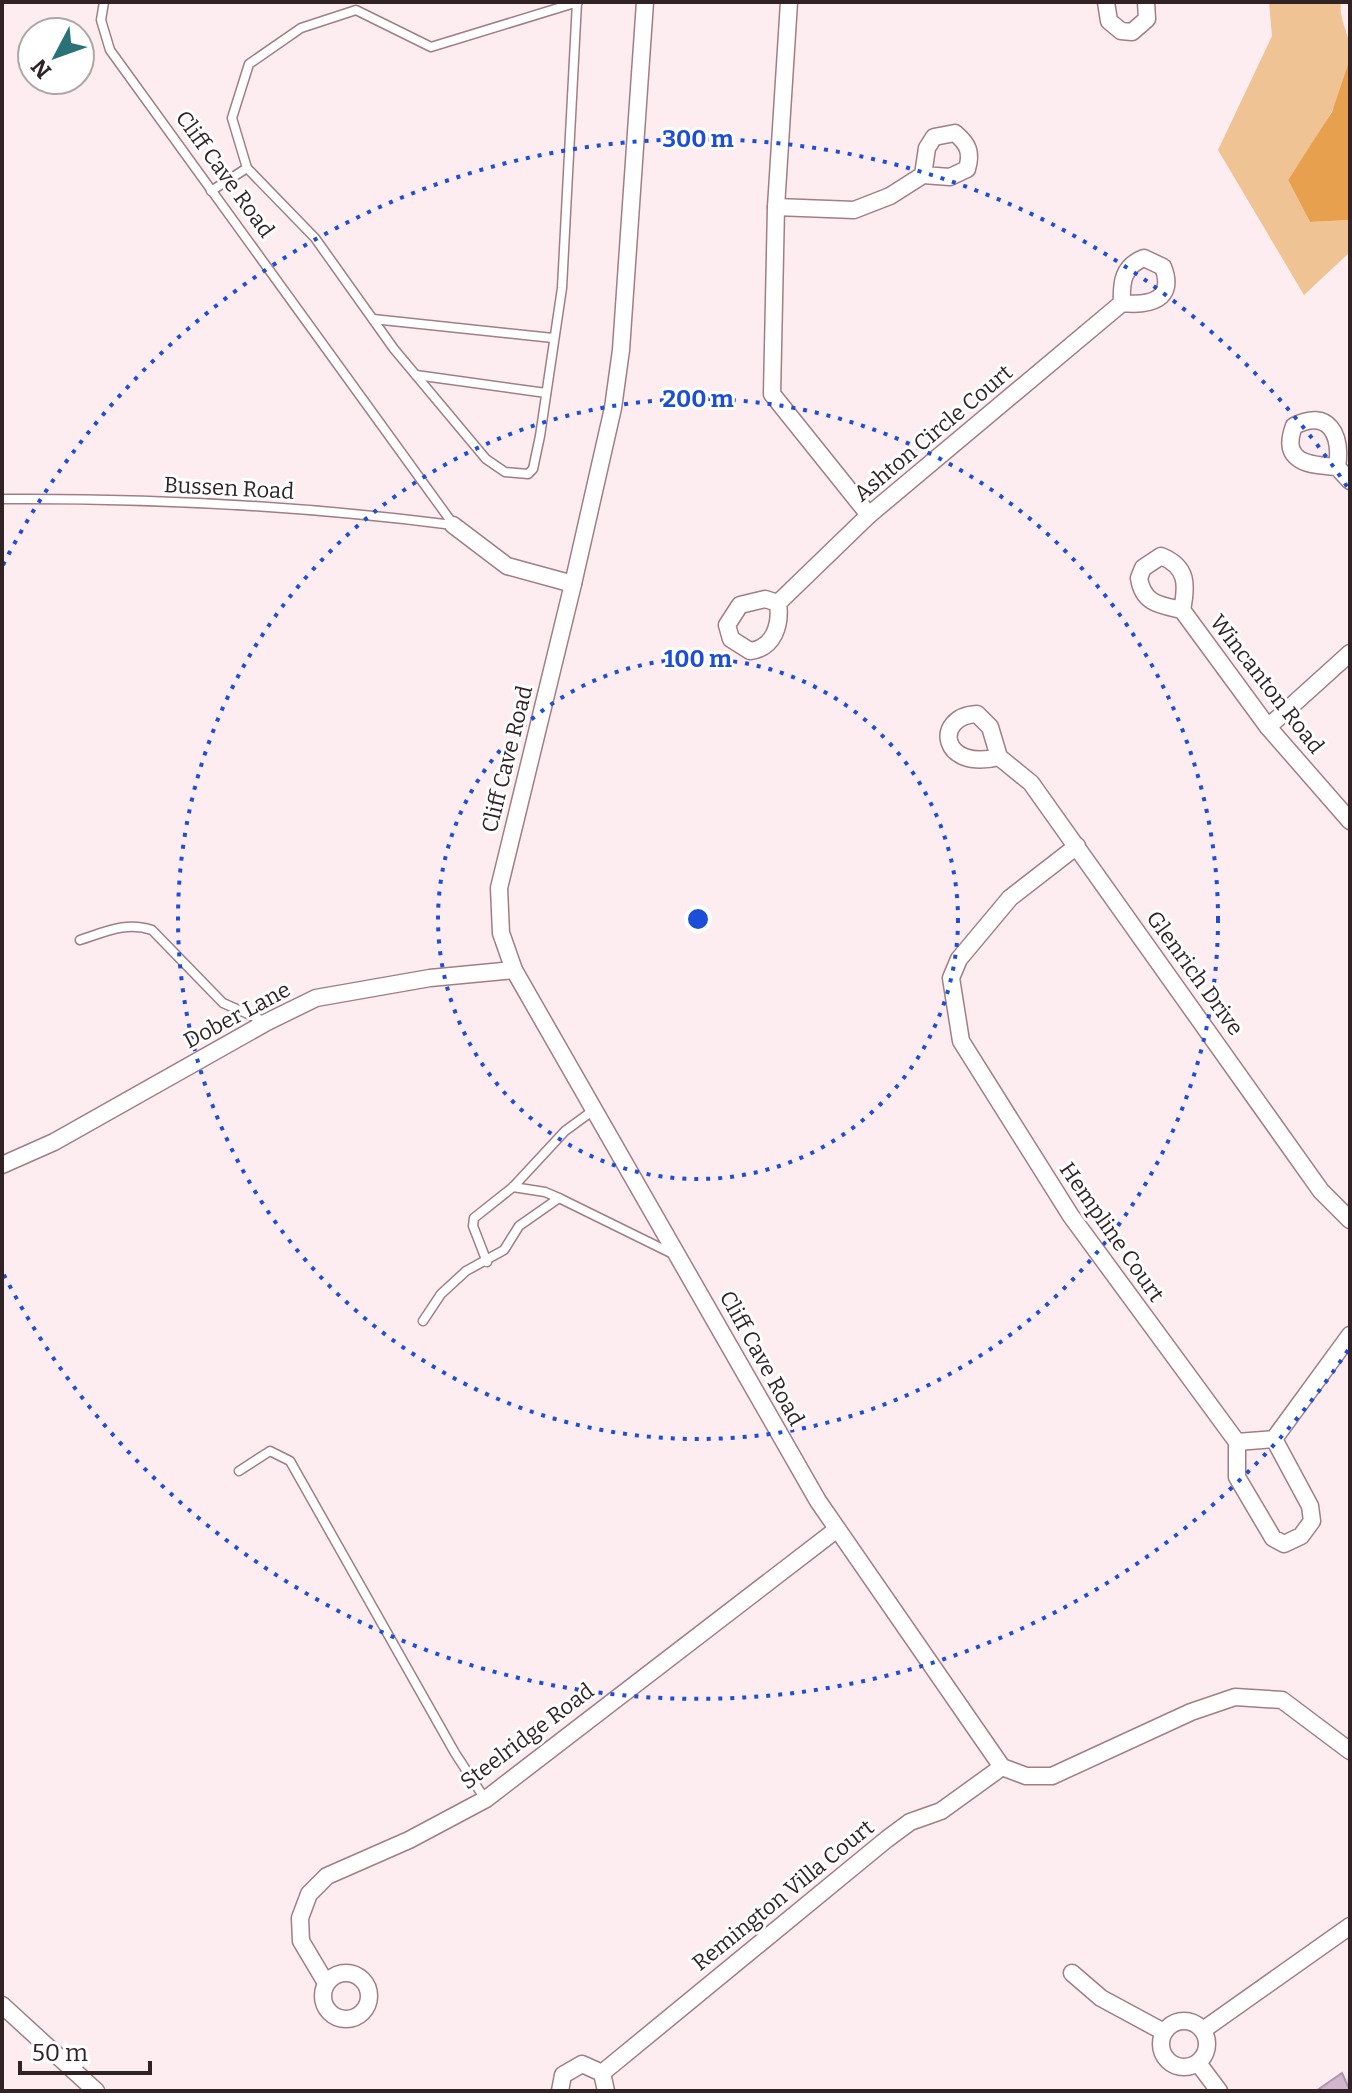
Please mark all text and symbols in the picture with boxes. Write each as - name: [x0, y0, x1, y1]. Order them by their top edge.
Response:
- north arrow: [16, 16, 96, 96]
- text: N: [26, 54, 57, 84]
- street label: Cliff Cave Road: [170, 105, 280, 243]
- text: 300 m: [662, 125, 734, 153]
- street label: Ashton Circle Court: [848, 359, 1018, 507]
- text: 200 m: [662, 385, 734, 413]
- street label: Bussen Road: [163, 471, 295, 505]
- street label: Wincanton Road: [1204, 609, 1330, 759]
- text: 100 m: [664, 645, 732, 673]
- street label: Cliff Cave Road: [476, 683, 538, 835]
- centre of rings: [684, 905, 712, 933]
- street label: Glenrich Drive: [1141, 905, 1249, 1041]
- street label: Dober Lane: [179, 976, 295, 1054]
- street label: Hempline Court: [1054, 1157, 1170, 1307]
- street label: Cliff Cave Road: [714, 1286, 810, 1430]
- street label: Steelridge Road: [455, 1677, 599, 1795]
- street label: Remington Villa Court: [687, 1814, 879, 1976]
- scale bar: [20, 2025, 150, 2075]
- text: 50 m: [32, 2039, 88, 2067]

